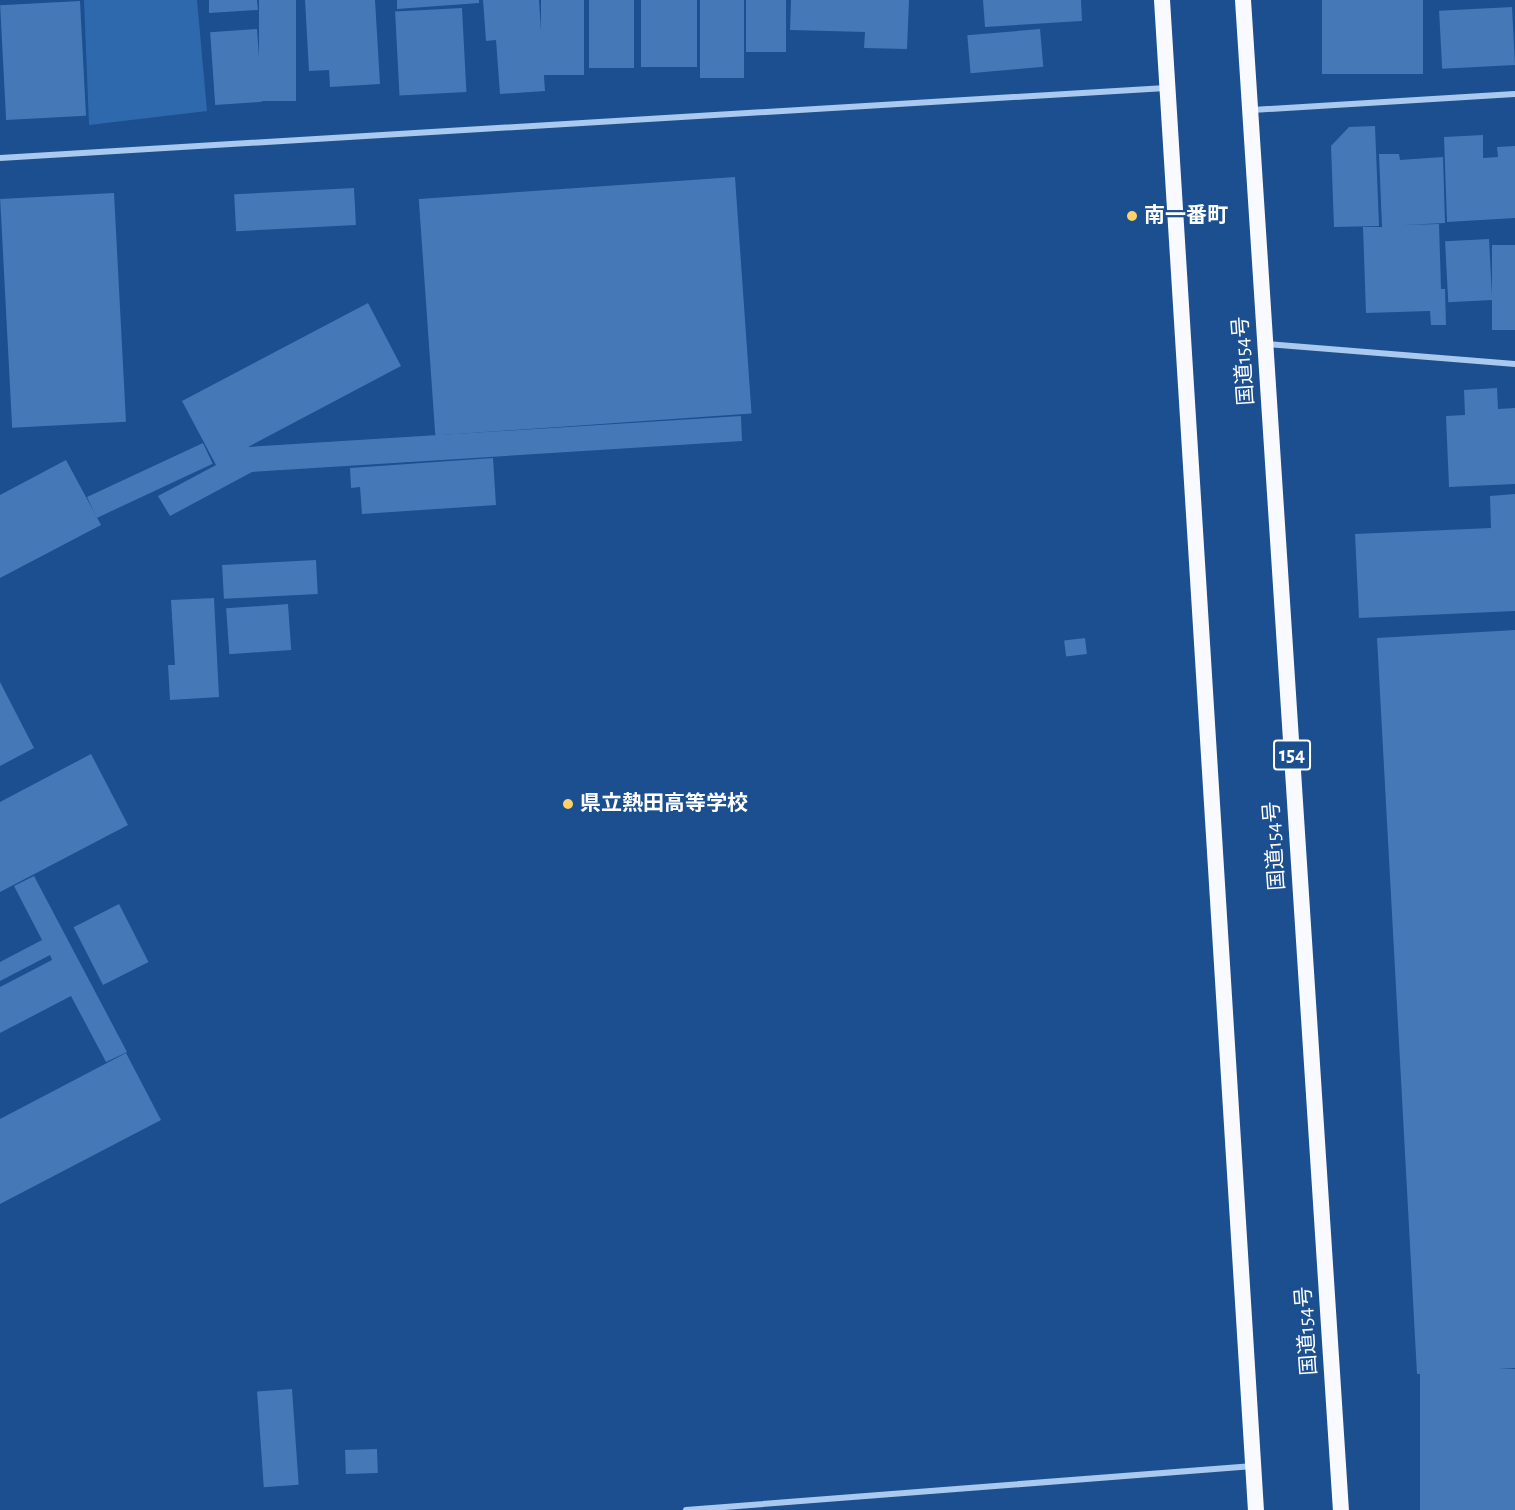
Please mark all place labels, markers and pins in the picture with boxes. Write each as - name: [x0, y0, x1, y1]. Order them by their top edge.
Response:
- place label: 南一番町: [1144, 203, 1228, 229]
- marker: 南一番町: [1125, 209, 1139, 223]
- place label: 県立熱田高等学校: [580, 791, 748, 817]
- marker: 県立熱田高等学校: [561, 797, 575, 811]

